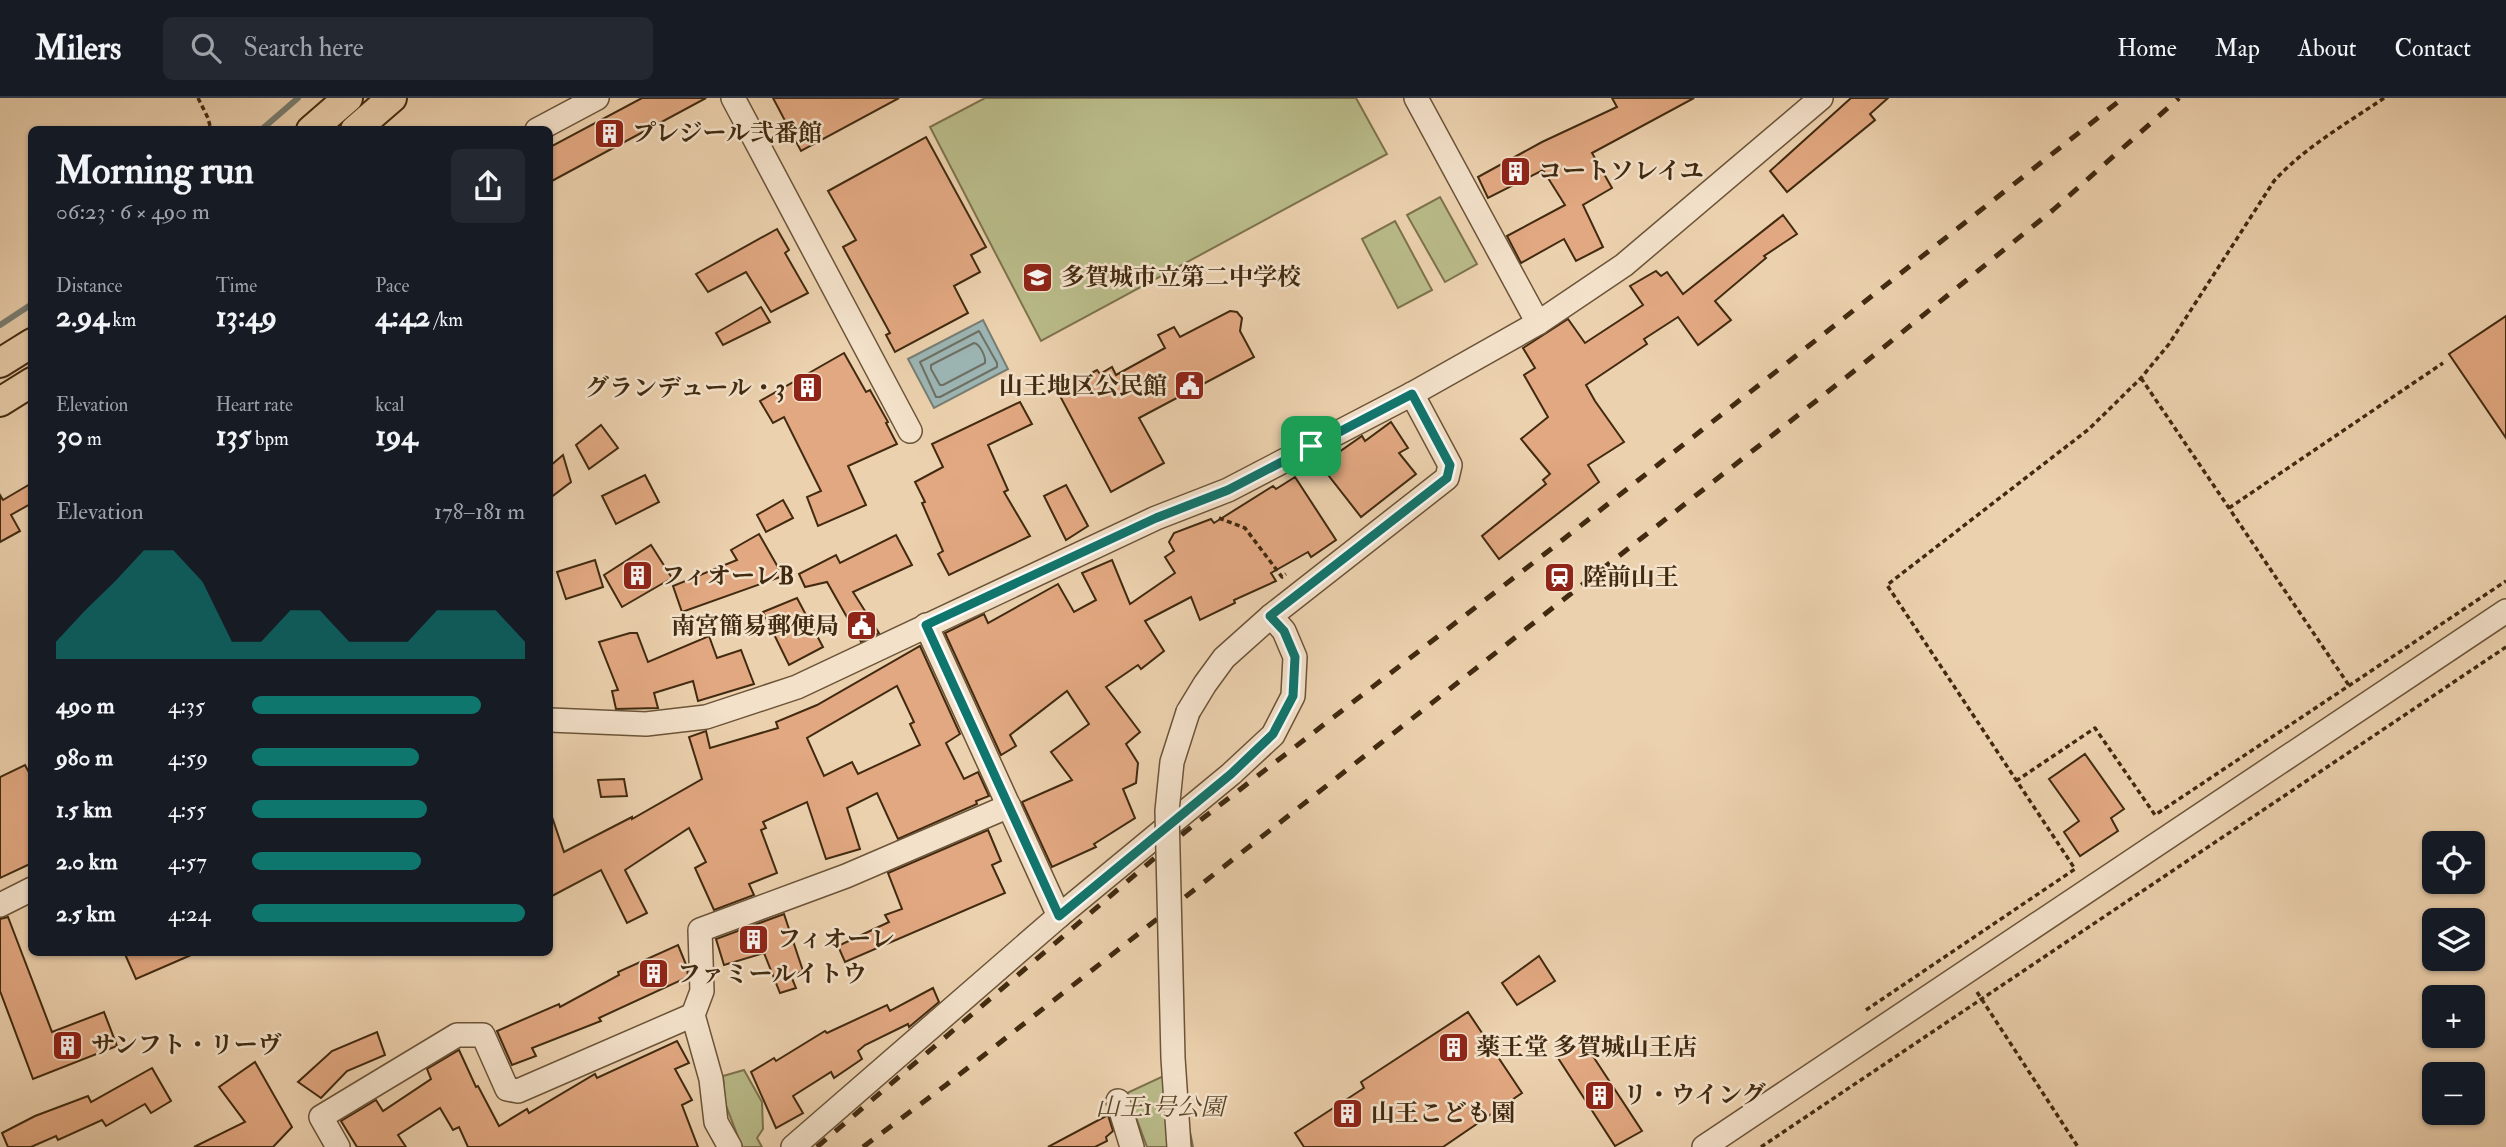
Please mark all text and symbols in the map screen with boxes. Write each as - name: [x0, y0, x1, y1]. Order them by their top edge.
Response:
- search box: [163, 17, 653, 80]
- text: Milers: [35, 28, 121, 69]
- icon: search: [187, 29, 225, 67]
- text: Search here: [243, 32, 364, 64]
- text: Home: [2117, 33, 2177, 64]
- text: Map: [2215, 33, 2260, 64]
- text: About: [2298, 33, 2357, 64]
- text: Contact: [2395, 33, 2471, 64]
- building icon: プレジール弐番館: [592, 116, 626, 150]
- place label: プレジール弐番館: [632, 118, 822, 149]
- text: Morning run: [56, 147, 254, 195]
- button: share: [451, 149, 525, 223]
- building icon: コートソレイユ: [1498, 154, 1532, 188]
- place label: コートソレイユ: [1538, 156, 1704, 187]
- text: 06:23 · 6 × 490 m: [56, 197, 210, 226]
- school or university icon: 多賀城市立第二中学校: [1021, 260, 1055, 294]
- place label: 多賀城市立第二中学校: [1061, 262, 1301, 293]
- text: Distance: [56, 274, 122, 298]
- text: Time: [216, 274, 257, 298]
- text: Pace: [375, 274, 409, 298]
- text: 2.94: [56, 298, 109, 335]
- text: 13:49: [216, 298, 277, 335]
- text: 4:42: [375, 298, 430, 335]
- text: km: [109, 308, 136, 332]
- text: /km: [430, 308, 463, 332]
- public building icon: 山王地区公民館: [1173, 369, 1207, 403]
- building icon: グランデュール・3: [791, 371, 825, 405]
- place label: 山王地区公民館: [999, 371, 1167, 402]
- place label: グランデュール・3: [585, 373, 785, 404]
- text: Elevation: [56, 393, 128, 417]
- text: Heart rate: [216, 393, 293, 417]
- text: kcal: [375, 393, 404, 417]
- pin: [1281, 416, 1341, 476]
- text: 30: [56, 417, 83, 454]
- text: 135: [216, 417, 251, 454]
- text: 194: [375, 417, 417, 454]
- text: m: [83, 427, 102, 451]
- text: bpm: [251, 427, 289, 451]
- icon: arrive: [1292, 427, 1330, 465]
- text: Elevation: [56, 497, 144, 526]
- text: 178–181 m: [434, 497, 525, 526]
- building icon: フィオーレB: [621, 559, 655, 593]
- station icon: 陸前山王: [1543, 560, 1577, 594]
- place label: フィオーレB: [661, 561, 794, 592]
- place label: 陸前山王: [1583, 562, 1679, 593]
- public building icon: 南宮簡易郵便局: [845, 609, 879, 643]
- place label: 南宮簡易郵便局: [671, 611, 839, 642]
- text: 490 m: [56, 691, 115, 720]
- text: 4:35: [168, 691, 205, 720]
- text: 980 m: [56, 743, 113, 772]
- text: 4:59: [168, 743, 208, 772]
- text: 1.5 km: [56, 795, 112, 824]
- text: 4:55: [168, 795, 206, 824]
- map controls: [2422, 831, 2485, 1125]
- button: locate: [2422, 831, 2485, 894]
- text: 2.0 km: [56, 847, 118, 876]
- text: 4:57: [168, 847, 207, 876]
- text: 2.5 km: [56, 899, 116, 928]
- text: 4:24: [168, 899, 210, 928]
- button: layers: [2422, 908, 2485, 971]
- building icon: フィオーレ: [737, 922, 771, 956]
- place label: フィオーレ: [777, 924, 895, 955]
- building icon: ファミールイトウ: [637, 957, 671, 991]
- place label: ファミールイトウ: [677, 959, 867, 990]
- button: +: [2422, 985, 2485, 1048]
- building icon: サンフト・リーヴ: [51, 1028, 85, 1062]
- place label: サンフト・リーヴ: [91, 1030, 282, 1061]
- building icon: 薬王堂 多賀城山王店: [1436, 1030, 1470, 1064]
- place label: 薬王堂 多賀城山王店: [1476, 1032, 1697, 1063]
- button: −: [2422, 1062, 2485, 1125]
- building icon: リ・ウイング: [1583, 1078, 1617, 1112]
- place label: リ・ウイング: [1623, 1080, 1766, 1111]
- park label: 山王1号公園: [1096, 1092, 1228, 1123]
- building icon: 山王こども園: [1331, 1096, 1365, 1130]
- place label: 山王こども園: [1371, 1098, 1515, 1129]

